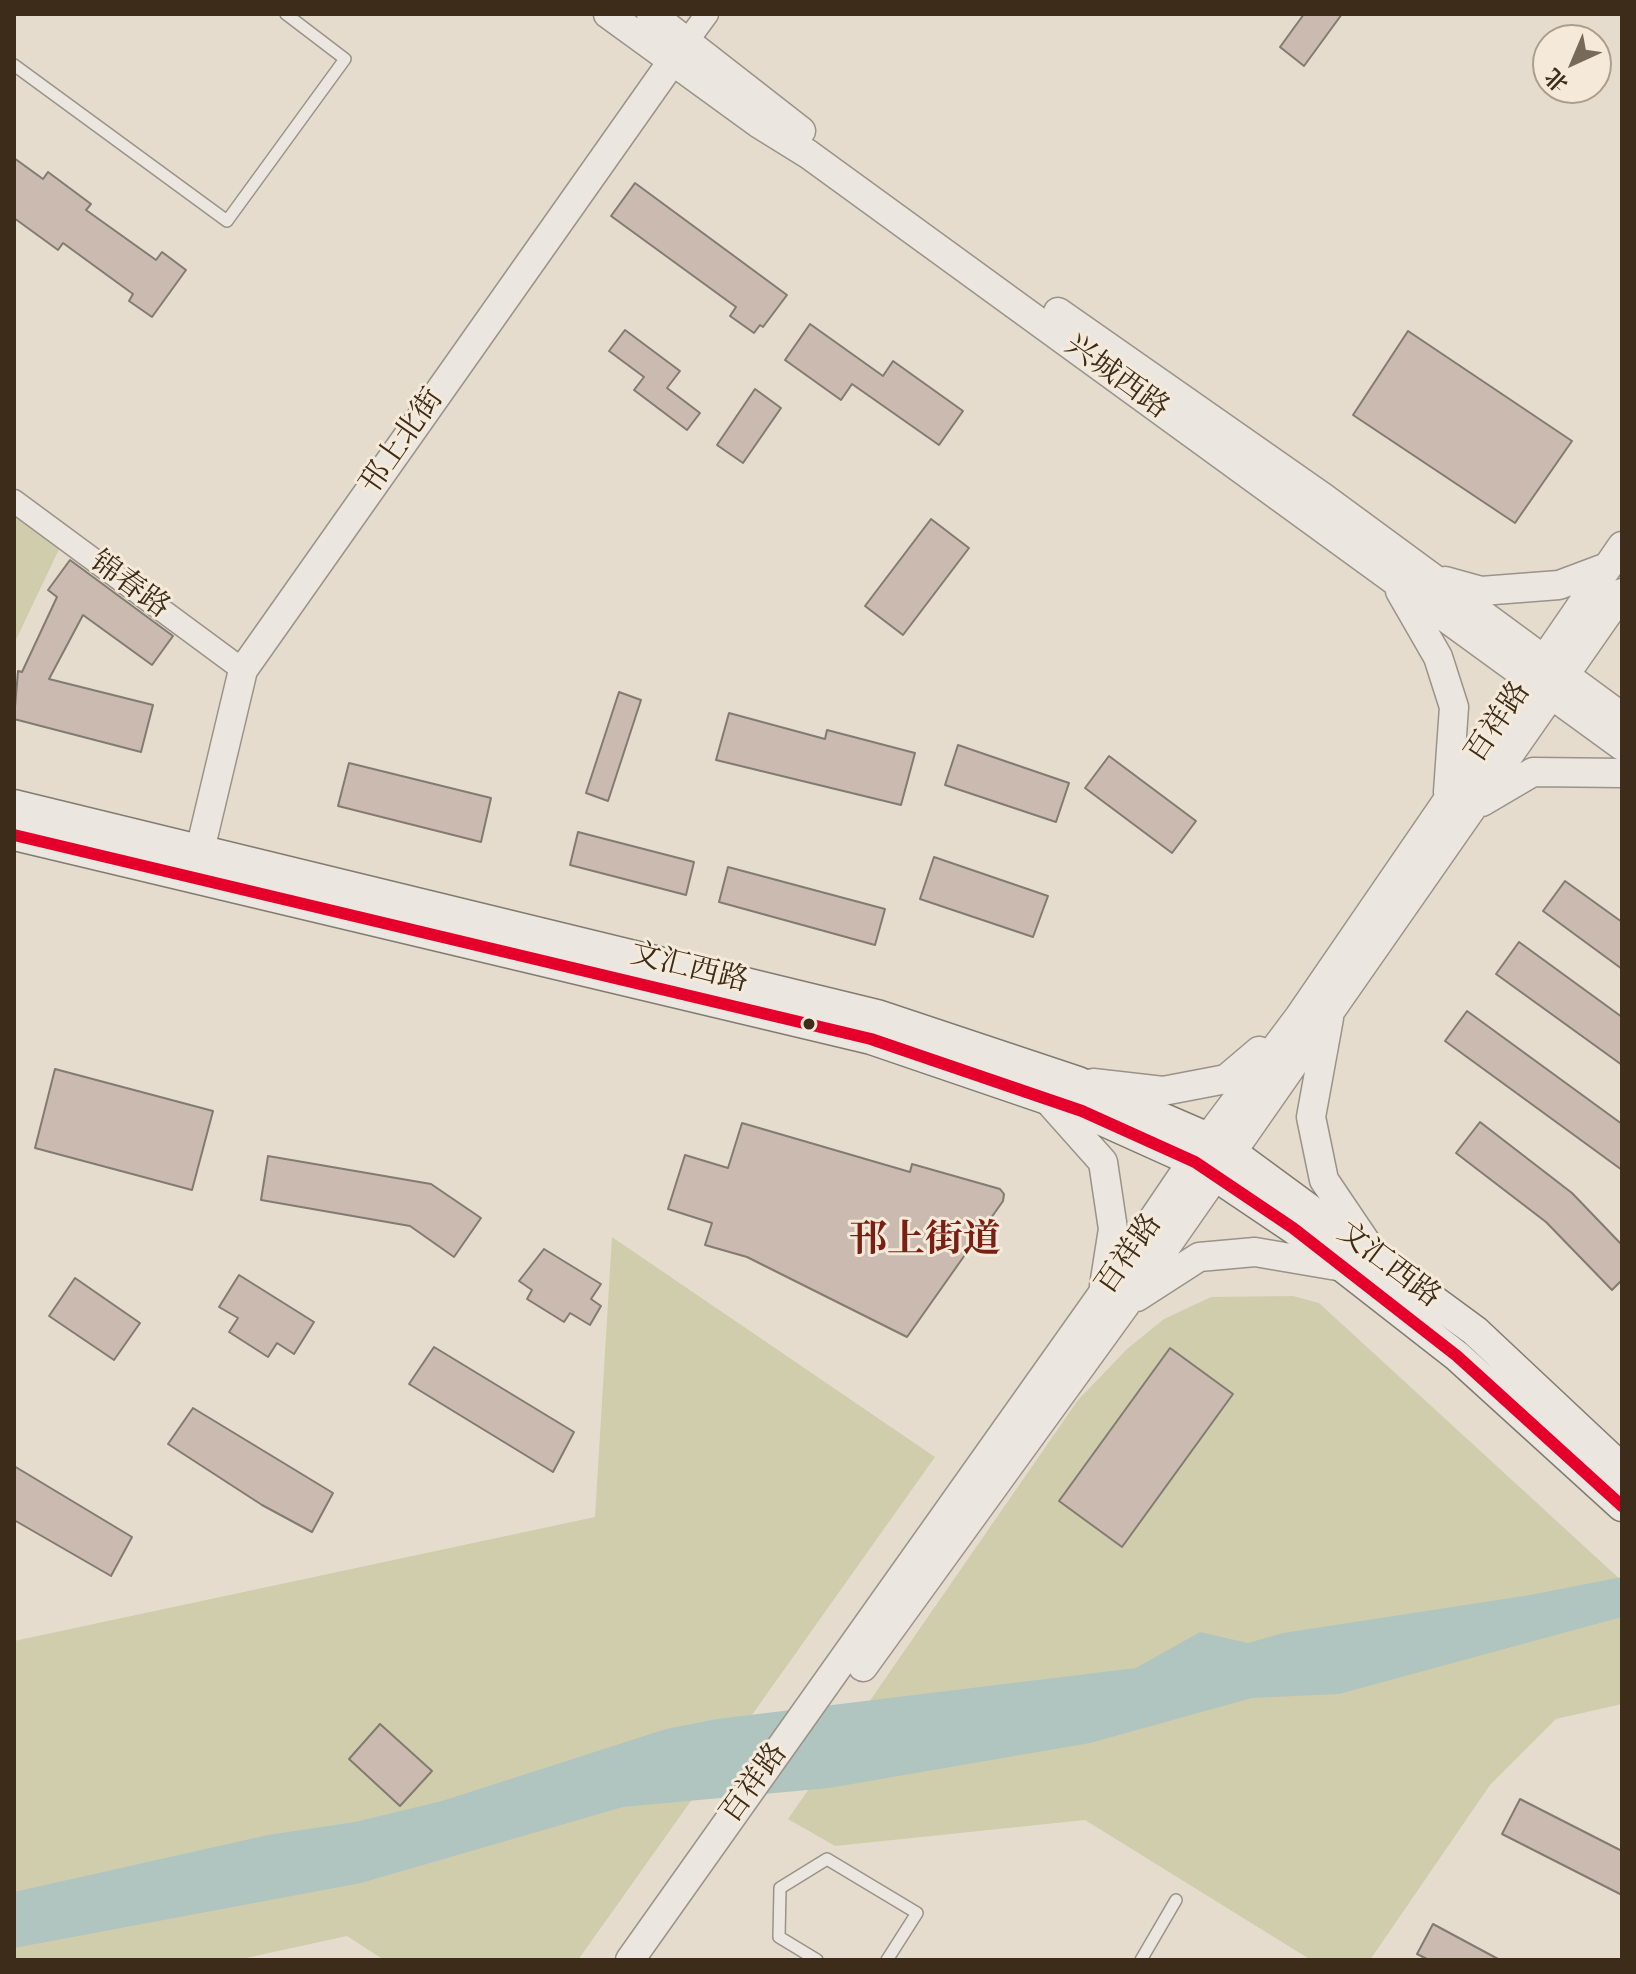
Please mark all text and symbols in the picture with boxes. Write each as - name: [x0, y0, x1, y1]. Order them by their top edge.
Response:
- north arrow: [1532, 24, 1612, 104]
- text: 北: [1538, 61, 1575, 98]
- street label: 兴城西路: [1057, 328, 1175, 428]
- street label: 邗上北街: [354, 383, 452, 501]
- street label: 锦春路: [82, 545, 176, 627]
- street label: 百祥路: [1459, 676, 1539, 770]
- street label: 文汇西路: [626, 937, 752, 1001]
- unlabelled marker: [801, 1016, 817, 1032]
- street label: 百祥路: [1089, 1208, 1171, 1302]
- street label: 文汇西路: [1329, 1216, 1447, 1316]
- district label: 邗上街道: [849, 1219, 1001, 1265]
- street label: 百祥路: [714, 1737, 796, 1831]

